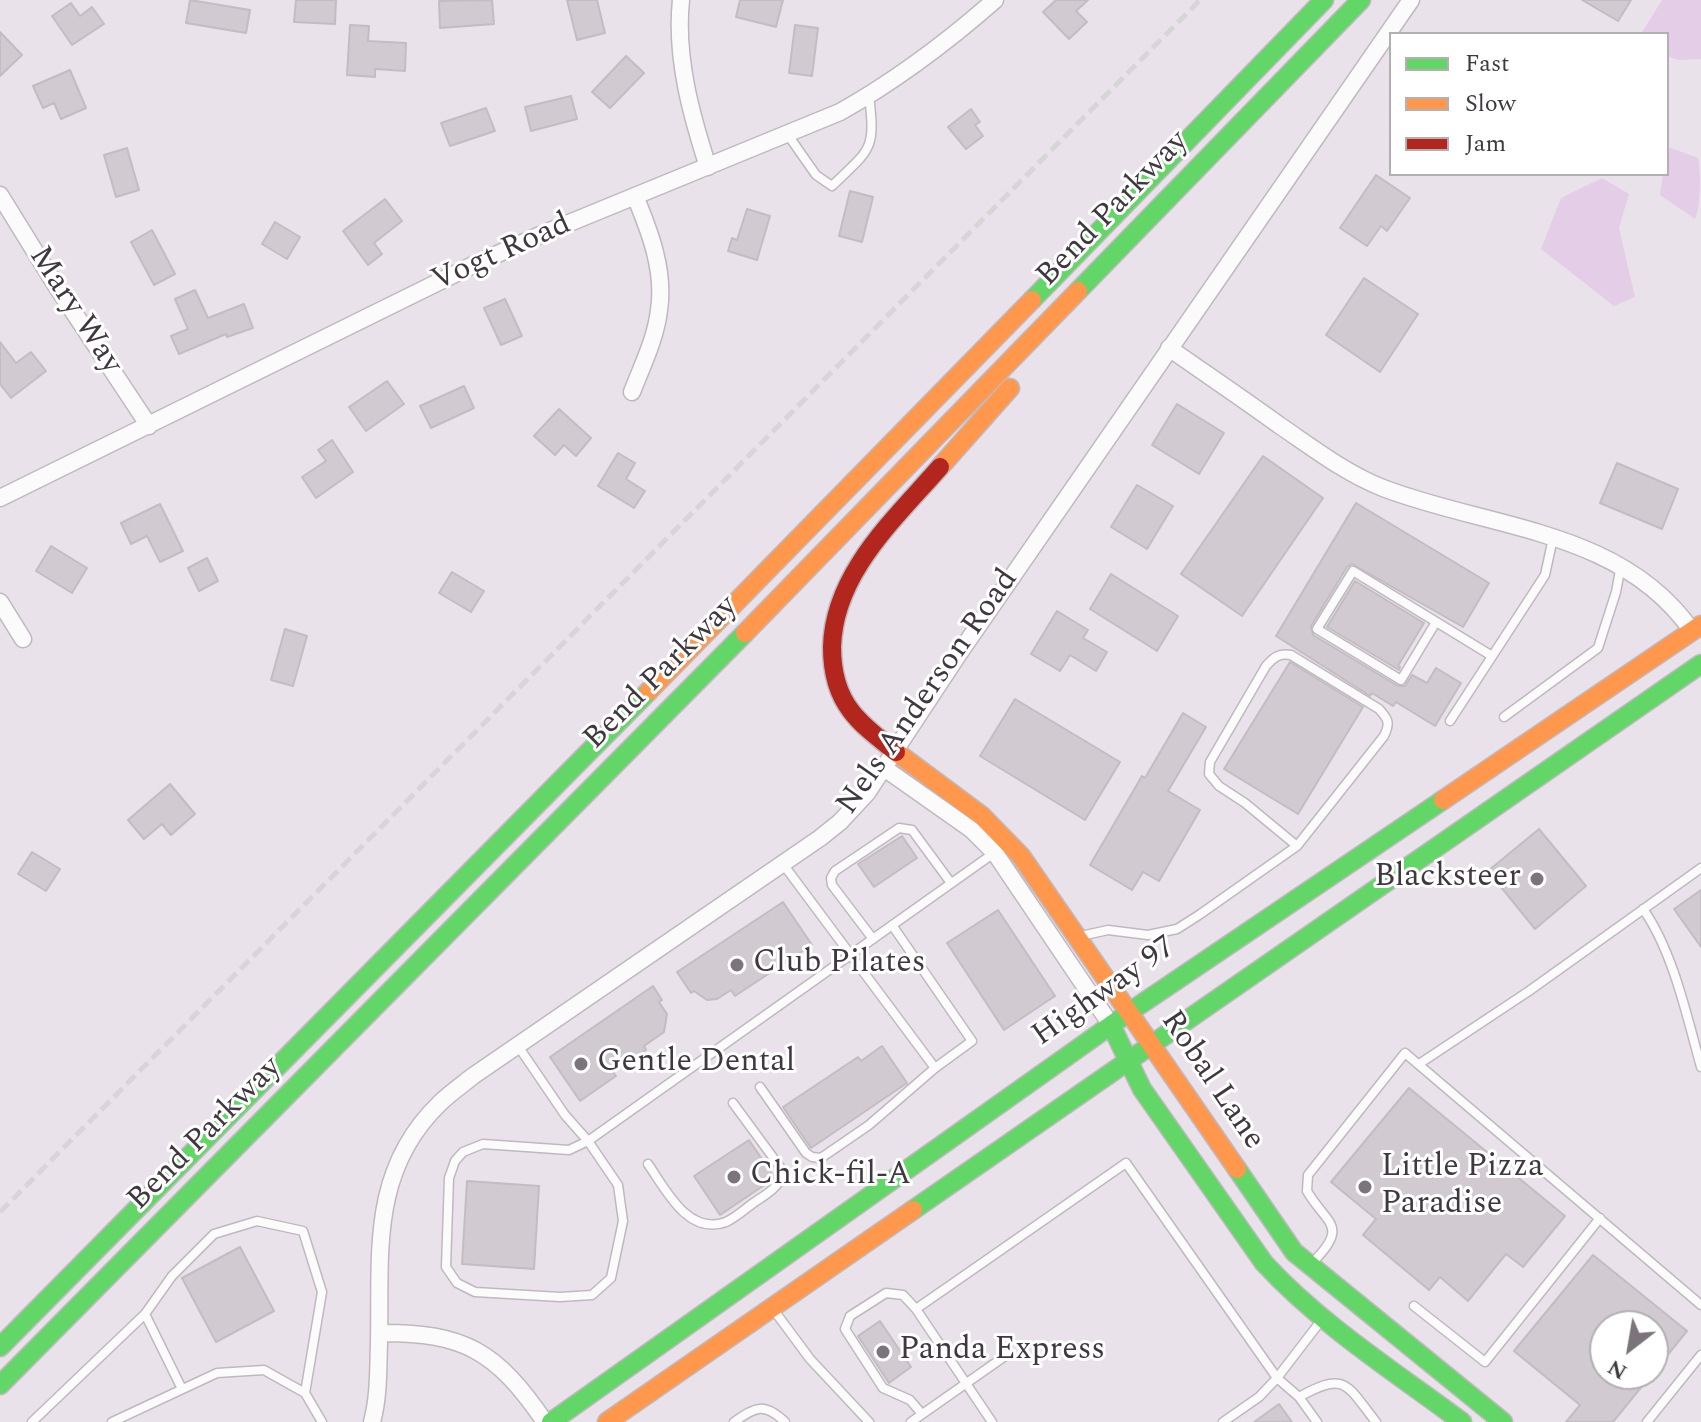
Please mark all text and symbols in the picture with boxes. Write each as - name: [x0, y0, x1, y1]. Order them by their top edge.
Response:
- legend: [1389, 32, 1669, 176]
- text: Fast: [1465, 46, 1510, 82]
- text: Slow: [1465, 86, 1516, 122]
- street label: Bend Parkway: [1030, 124, 1198, 296]
- text: Jam: [1465, 126, 1506, 162]
- street label: Vogt Road: [426, 206, 578, 302]
- street label: Mary Way: [19, 240, 129, 382]
- street label: Nels Anderson Road: [830, 563, 1028, 823]
- street label: Bend Parkway: [577, 589, 747, 759]
- place label: Blacksteer: [1374, 860, 1521, 898]
- marker: Blacksteer: [1528, 870, 1546, 888]
- street label: Highway 97: [1026, 930, 1184, 1056]
- place label: Club Pilates: [753, 946, 926, 984]
- marker: Club Pilates: [728, 956, 746, 974]
- street label: Robal Lane: [1151, 1004, 1271, 1158]
- place label: Gentle Dental: [597, 1045, 795, 1083]
- street label: Bend Parkway: [121, 1050, 291, 1220]
- marker: Gentle Dental: [572, 1055, 590, 1073]
- place label: Little Pizza Paradise: [1381, 1150, 1544, 1225]
- place label: Chick-fil-A: [750, 1158, 911, 1196]
- marker: Chick-fil-A: [725, 1168, 743, 1186]
- marker: Little Pizza Paradise: [1356, 1178, 1374, 1196]
- north arrow: [1589, 1310, 1669, 1390]
- place label: Panda Express: [899, 1333, 1105, 1371]
- marker: Panda Express: [874, 1343, 892, 1361]
- text: N: [1601, 1351, 1634, 1388]

